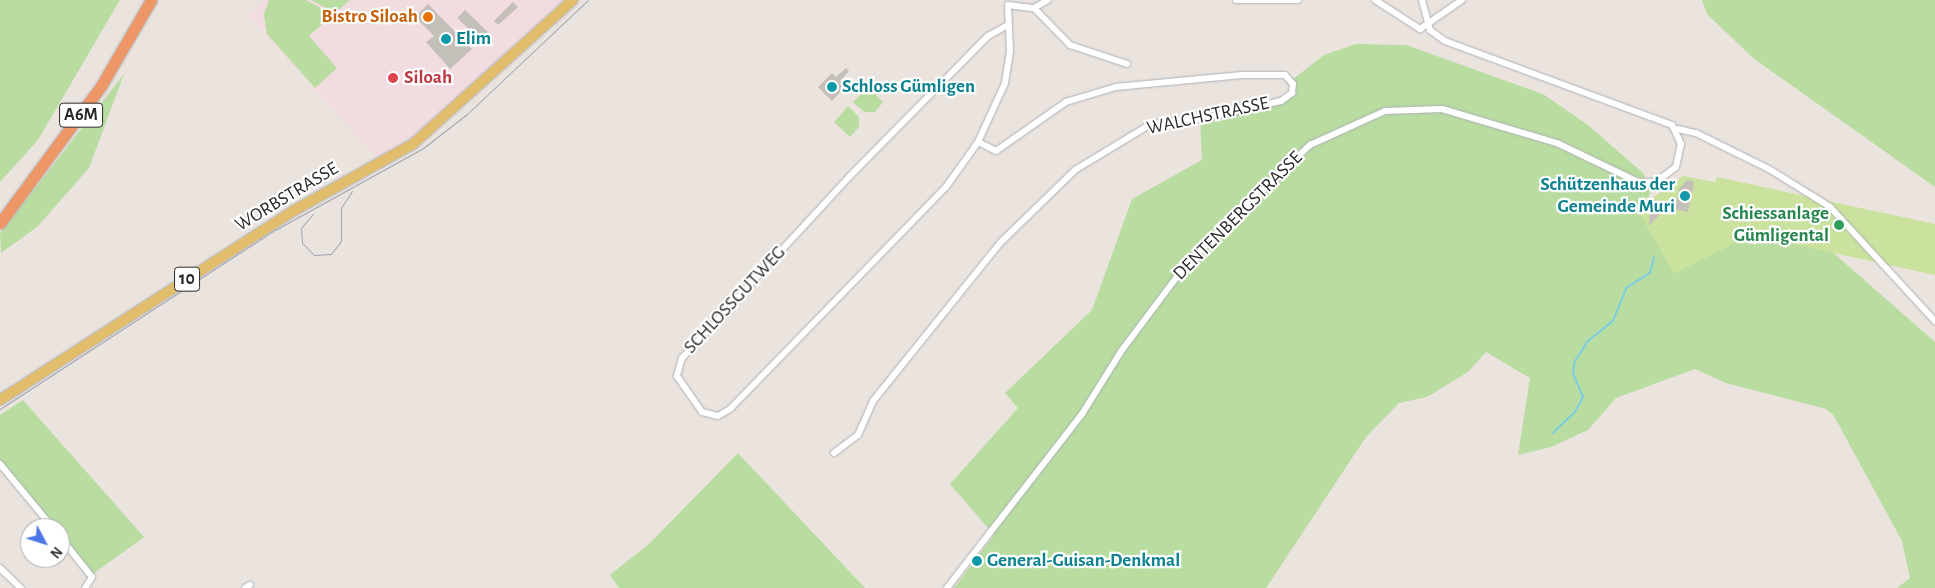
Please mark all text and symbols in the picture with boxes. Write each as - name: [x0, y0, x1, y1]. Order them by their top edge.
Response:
- place label: Bistro Siloah: [321, 6, 418, 28]
- marker: Bistro Siloah: [422, 11, 434, 23]
- place label: Elim: [456, 28, 491, 50]
- marker: Elim: [440, 33, 452, 45]
- place label: Siloah: [404, 67, 452, 89]
- marker: Siloah: [386, 71, 400, 85]
- place label: Schloss Gümligen: [842, 76, 975, 98]
- marker: Schloss Gümligen: [826, 81, 838, 93]
- street label: WALCHSTRASSE: [1145, 92, 1271, 140]
- road number: A6M: [58, 100, 104, 130]
- street label: DENTENBERGSTRASSE: [1169, 147, 1307, 285]
- street label: WORBSTRASSE: [231, 157, 343, 237]
- place label: Schützenhaus der Gemeinde Muri: [1540, 174, 1675, 218]
- marker: Schützenhaus der Gemeinde Muri: [1679, 190, 1691, 202]
- place label: Schiessanlage Gümligental: [1722, 203, 1829, 247]
- marker: Schiessanlage Gümligental: [1833, 219, 1845, 231]
- street label: SCHLOSSGUTWEG: [679, 241, 791, 359]
- road number: 10: [173, 264, 201, 294]
- north arrow: [20, 518, 70, 568]
- text: N: [47, 544, 64, 560]
- place label: General-Guisan-Denkmal: [987, 550, 1180, 572]
- marker: General-Guisan-Denkmal: [971, 555, 983, 567]

